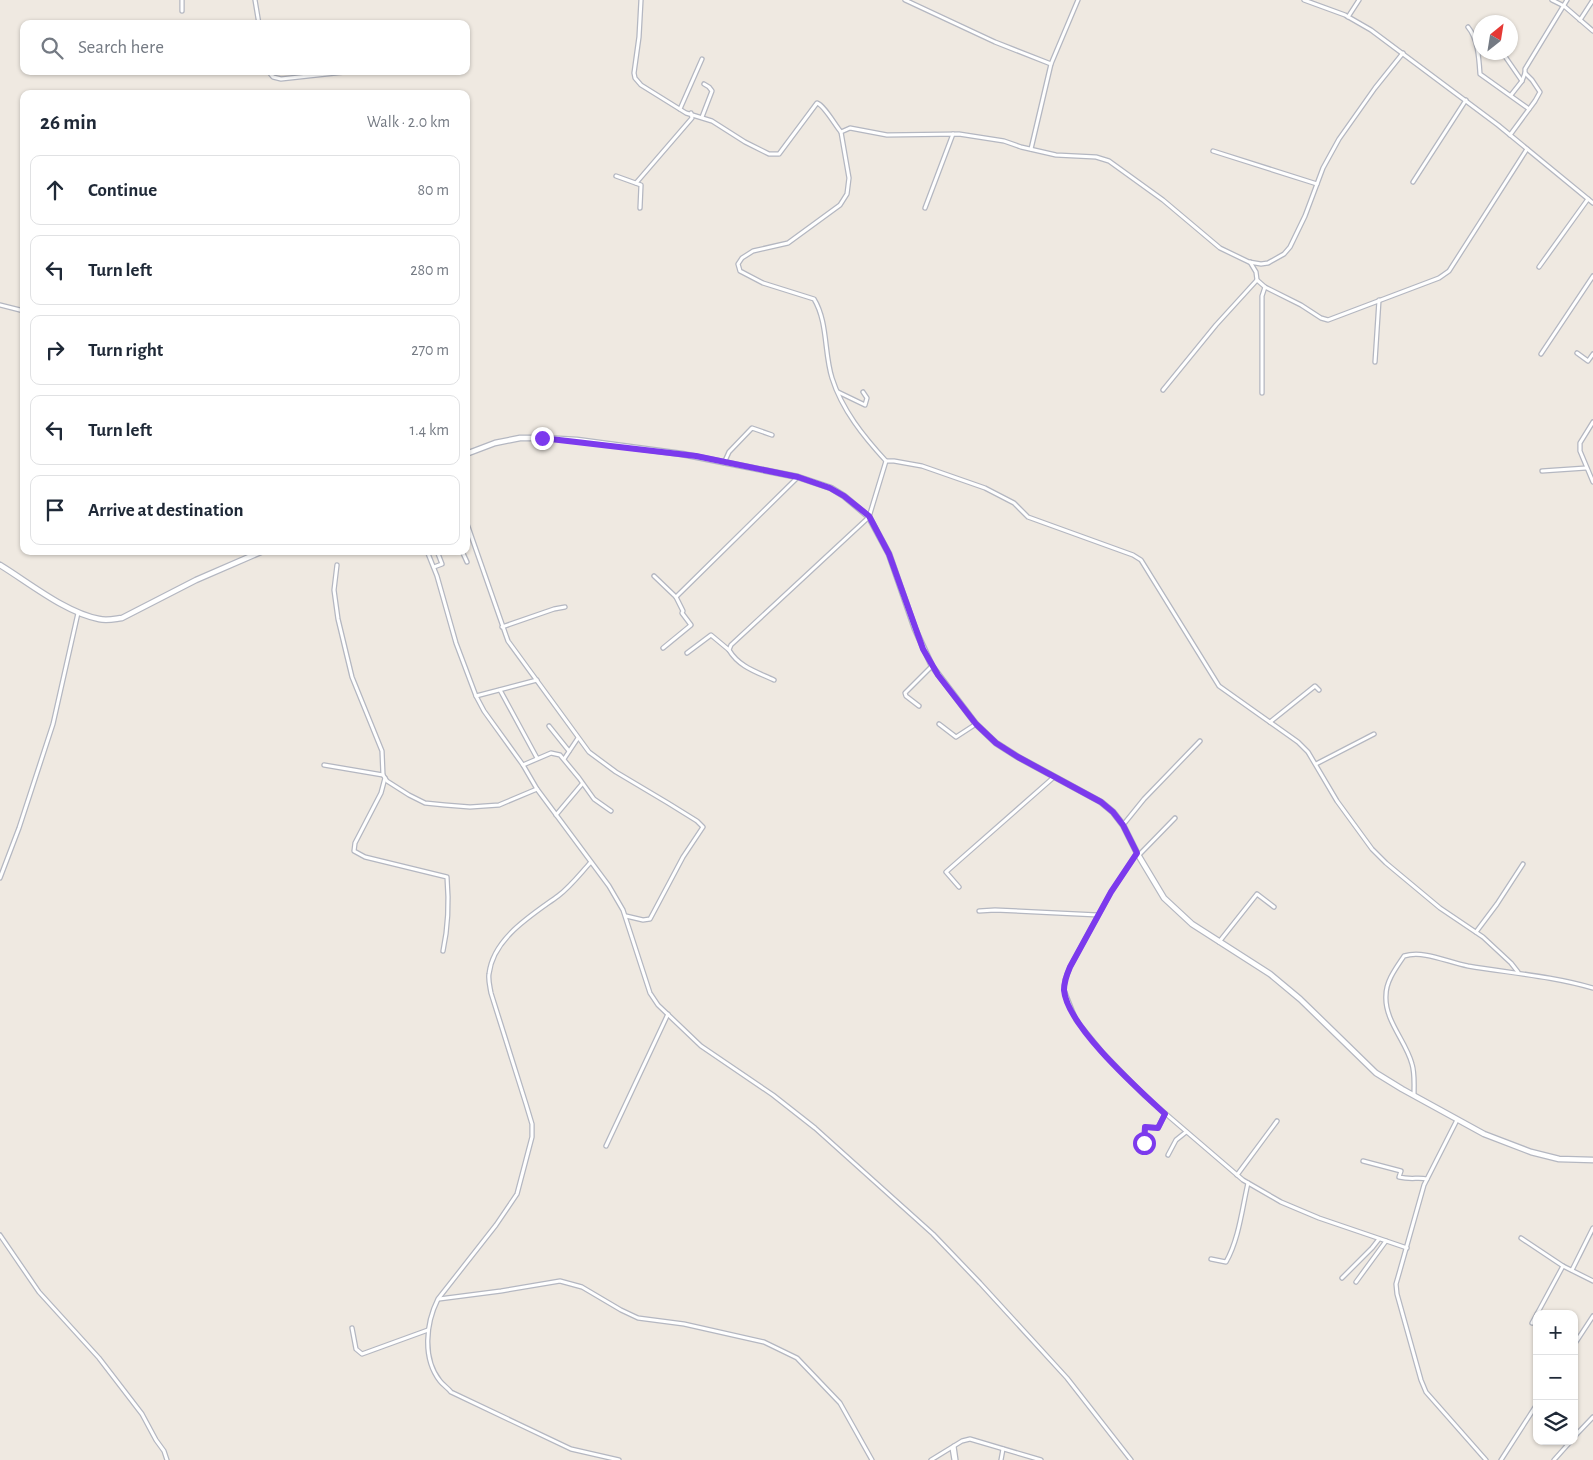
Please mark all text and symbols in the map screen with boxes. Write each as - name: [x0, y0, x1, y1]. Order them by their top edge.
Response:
- north arrow: [1473, 15, 1518, 60]
- search box: [20, 20, 470, 75]
- icon: search: [38, 34, 66, 62]
- text: Search here: [78, 38, 164, 57]
- text: 26 min: [40, 112, 97, 133]
- text: Walk · 2.0 km: [367, 114, 450, 130]
- icon: ahead: [41, 176, 69, 204]
- text: Continue: [88, 181, 157, 200]
- text: 80 m: [418, 182, 449, 198]
- icon: left: [41, 256, 69, 284]
- text: Turn left: [88, 261, 152, 280]
- text: 280 m: [410, 262, 449, 278]
- icon: right: [41, 336, 69, 364]
- text: Turn right: [88, 341, 163, 360]
- text: 270 m: [411, 342, 449, 358]
- icon: left: [41, 416, 69, 444]
- text: Turn left: [88, 421, 152, 440]
- text: 1.4 km: [409, 422, 449, 438]
- route end: [531, 427, 554, 450]
- icon: arrive: [41, 496, 69, 524]
- text: Arrive at destination: [88, 501, 244, 520]
- route start: [1133, 1132, 1156, 1155]
- map controls: [1533, 1310, 1578, 1445]
- button: +: [1533, 1310, 1578, 1355]
- button: −: [1533, 1355, 1578, 1400]
- button: layers: [1533, 1400, 1578, 1445]

